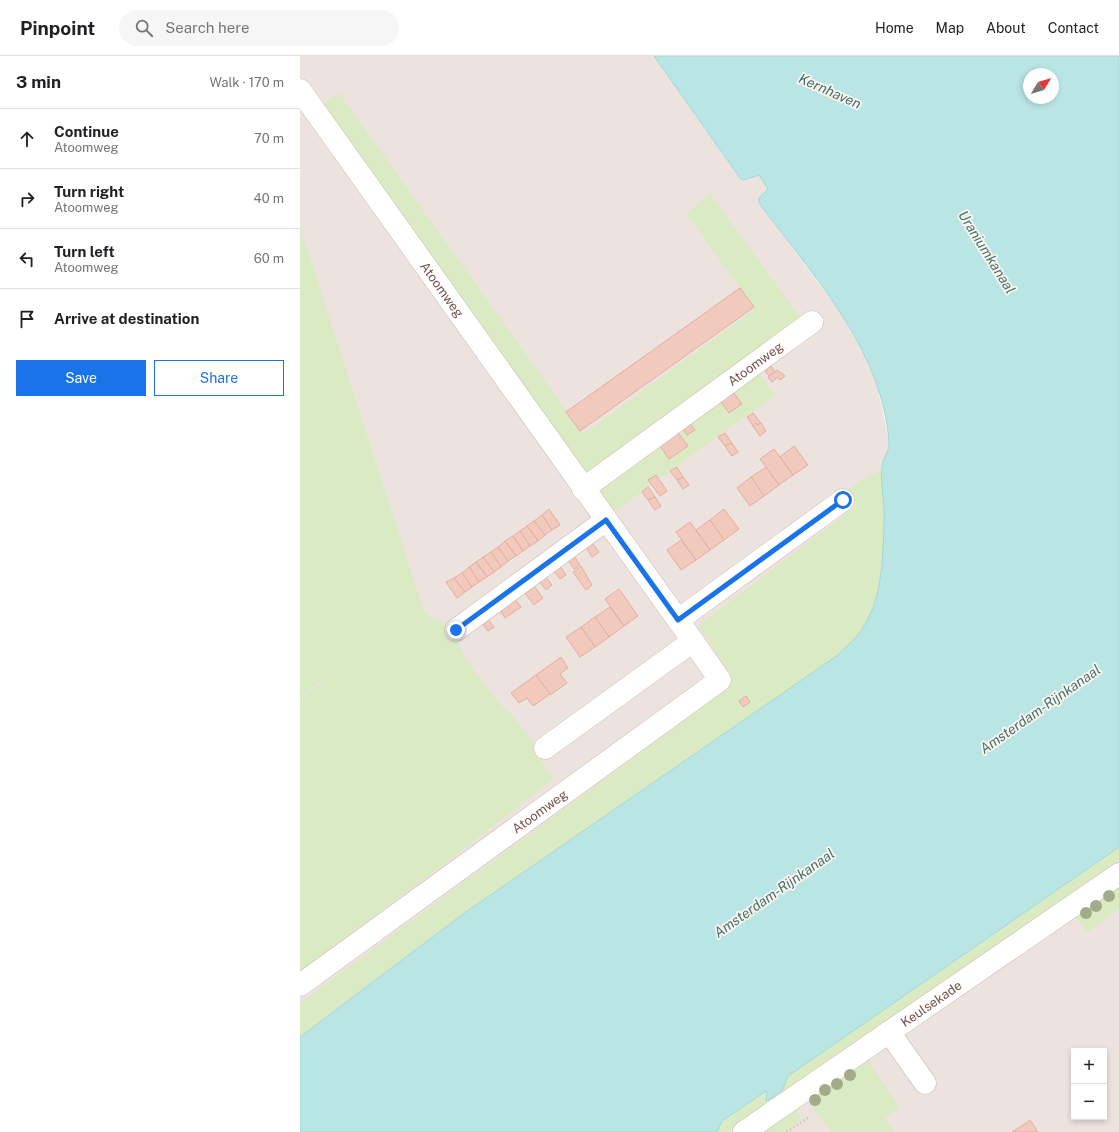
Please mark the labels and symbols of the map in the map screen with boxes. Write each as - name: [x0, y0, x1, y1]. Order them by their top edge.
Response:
- north arrow: [1023, 68, 1059, 104]
- water label: Kernhaven: [796, 70, 864, 112]
- water label: Uraniumkanaal: [955, 208, 1019, 296]
- street label: Atoomweg: [417, 259, 467, 320]
- street label: Atoomweg: [725, 339, 786, 389]
- route start: [834, 491, 852, 509]
- route end: [447, 621, 465, 639]
- water label: Amsterdam-Rijnkanaal: [977, 661, 1103, 757]
- street label: Atoomweg: [509, 786, 570, 837]
- water label: Amsterdam-Rijnkanaal: [711, 845, 837, 941]
- street label: Keulsekade: [898, 978, 965, 1030]

